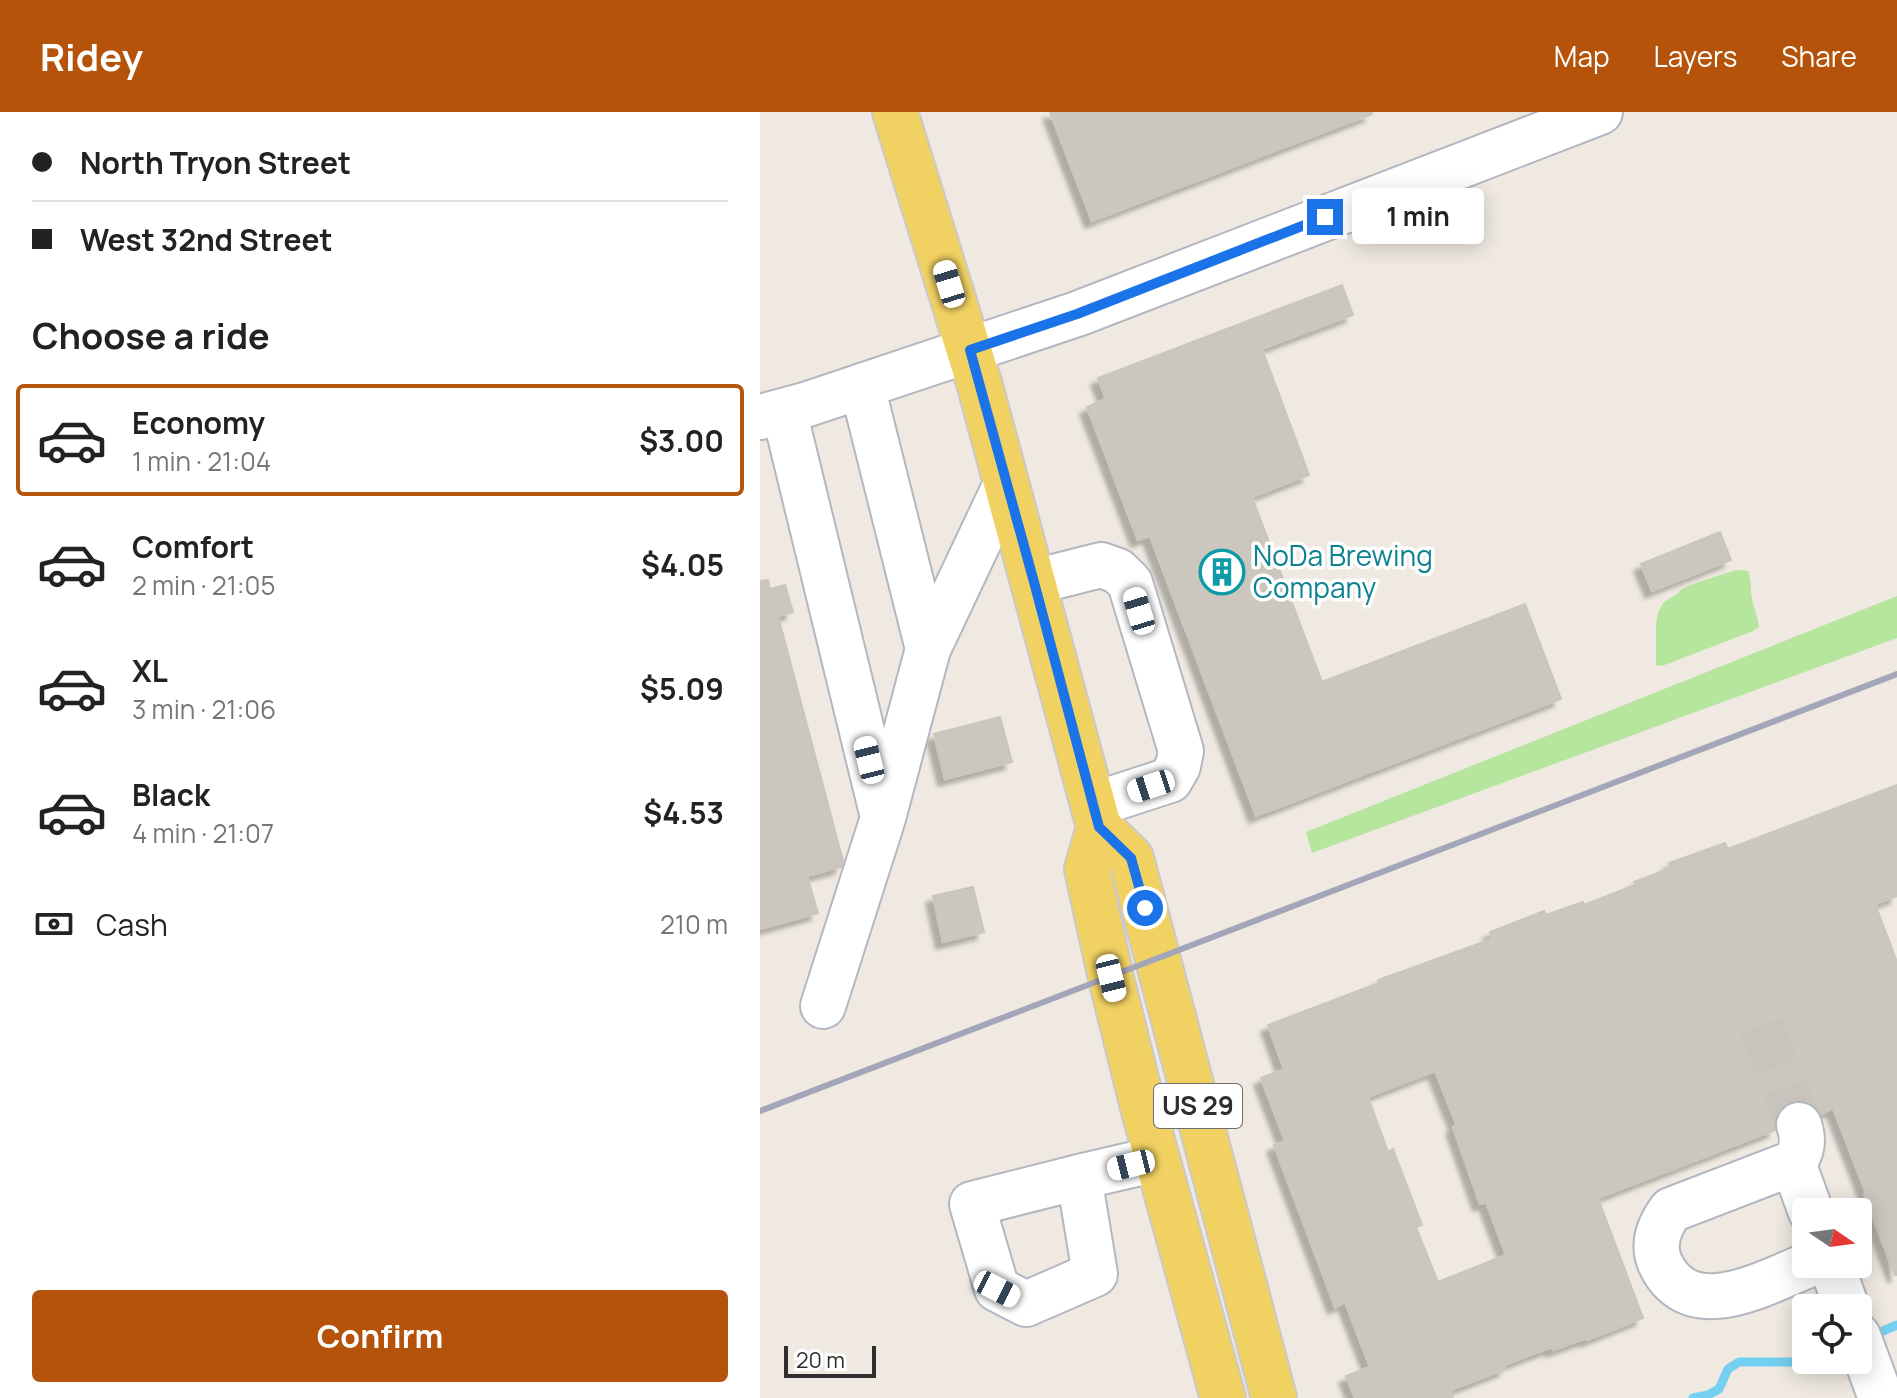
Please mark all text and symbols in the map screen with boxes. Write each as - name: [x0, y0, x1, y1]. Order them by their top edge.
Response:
- text: Ridey: [40, 30, 143, 82]
- text: Map: [1554, 37, 1610, 75]
- text: Layers: [1654, 37, 1737, 75]
- text: Share: [1781, 37, 1857, 75]
- text: North Tryon Street: [80, 142, 351, 183]
- callout: 1 min: [1353, 189, 1485, 245]
- text: 1 min: [1386, 198, 1450, 234]
- route end: [1307, 199, 1343, 235]
- text: West 32nd Street: [80, 219, 333, 260]
- car: [931, 258, 967, 310]
- text: Choose a ride: [32, 311, 270, 360]
- text: Economy: [132, 402, 265, 443]
- icon: car: [36, 404, 108, 476]
- text: $3.00: [639, 420, 724, 461]
- text: 1 min · 21:04: [132, 443, 271, 479]
- text: Comfort: [132, 526, 254, 567]
- icon: car: [36, 528, 108, 600]
- place label: NoDa Brewing Company: [1253, 536, 1433, 606]
- text: $4.05: [641, 544, 724, 585]
- building icon: NoDa Brewing Company: [1198, 548, 1246, 596]
- text: 2 min · 21:05: [132, 567, 275, 603]
- car: [1121, 585, 1157, 637]
- text: XL: [132, 650, 168, 691]
- icon: car: [36, 652, 108, 724]
- text: $5.09: [640, 668, 724, 709]
- text: 3 min · 21:06: [132, 691, 276, 727]
- car: [852, 734, 886, 786]
- car: [1124, 767, 1178, 805]
- text: Black: [132, 774, 210, 815]
- icon: car: [36, 776, 108, 848]
- text: $4.53: [643, 792, 724, 833]
- text: 4 min · 21:07: [132, 815, 274, 851]
- route start: [1127, 890, 1163, 926]
- icon: cash: [32, 902, 76, 946]
- text: Cash: [96, 904, 168, 945]
- text: 210 m: [660, 906, 728, 942]
- car: [1094, 952, 1128, 1004]
- road number: US 29: [1154, 1084, 1242, 1128]
- car: [1105, 1148, 1157, 1182]
- north arrow: [1792, 1198, 1872, 1278]
- map controls: [1792, 1198, 1872, 1374]
- car: [970, 1267, 1024, 1311]
- button: Confirm: [32, 1290, 728, 1382]
- button: locate: [1792, 1294, 1872, 1374]
- scale bar: [784, 1342, 876, 1378]
- text: 20 m: [796, 1345, 845, 1375]

